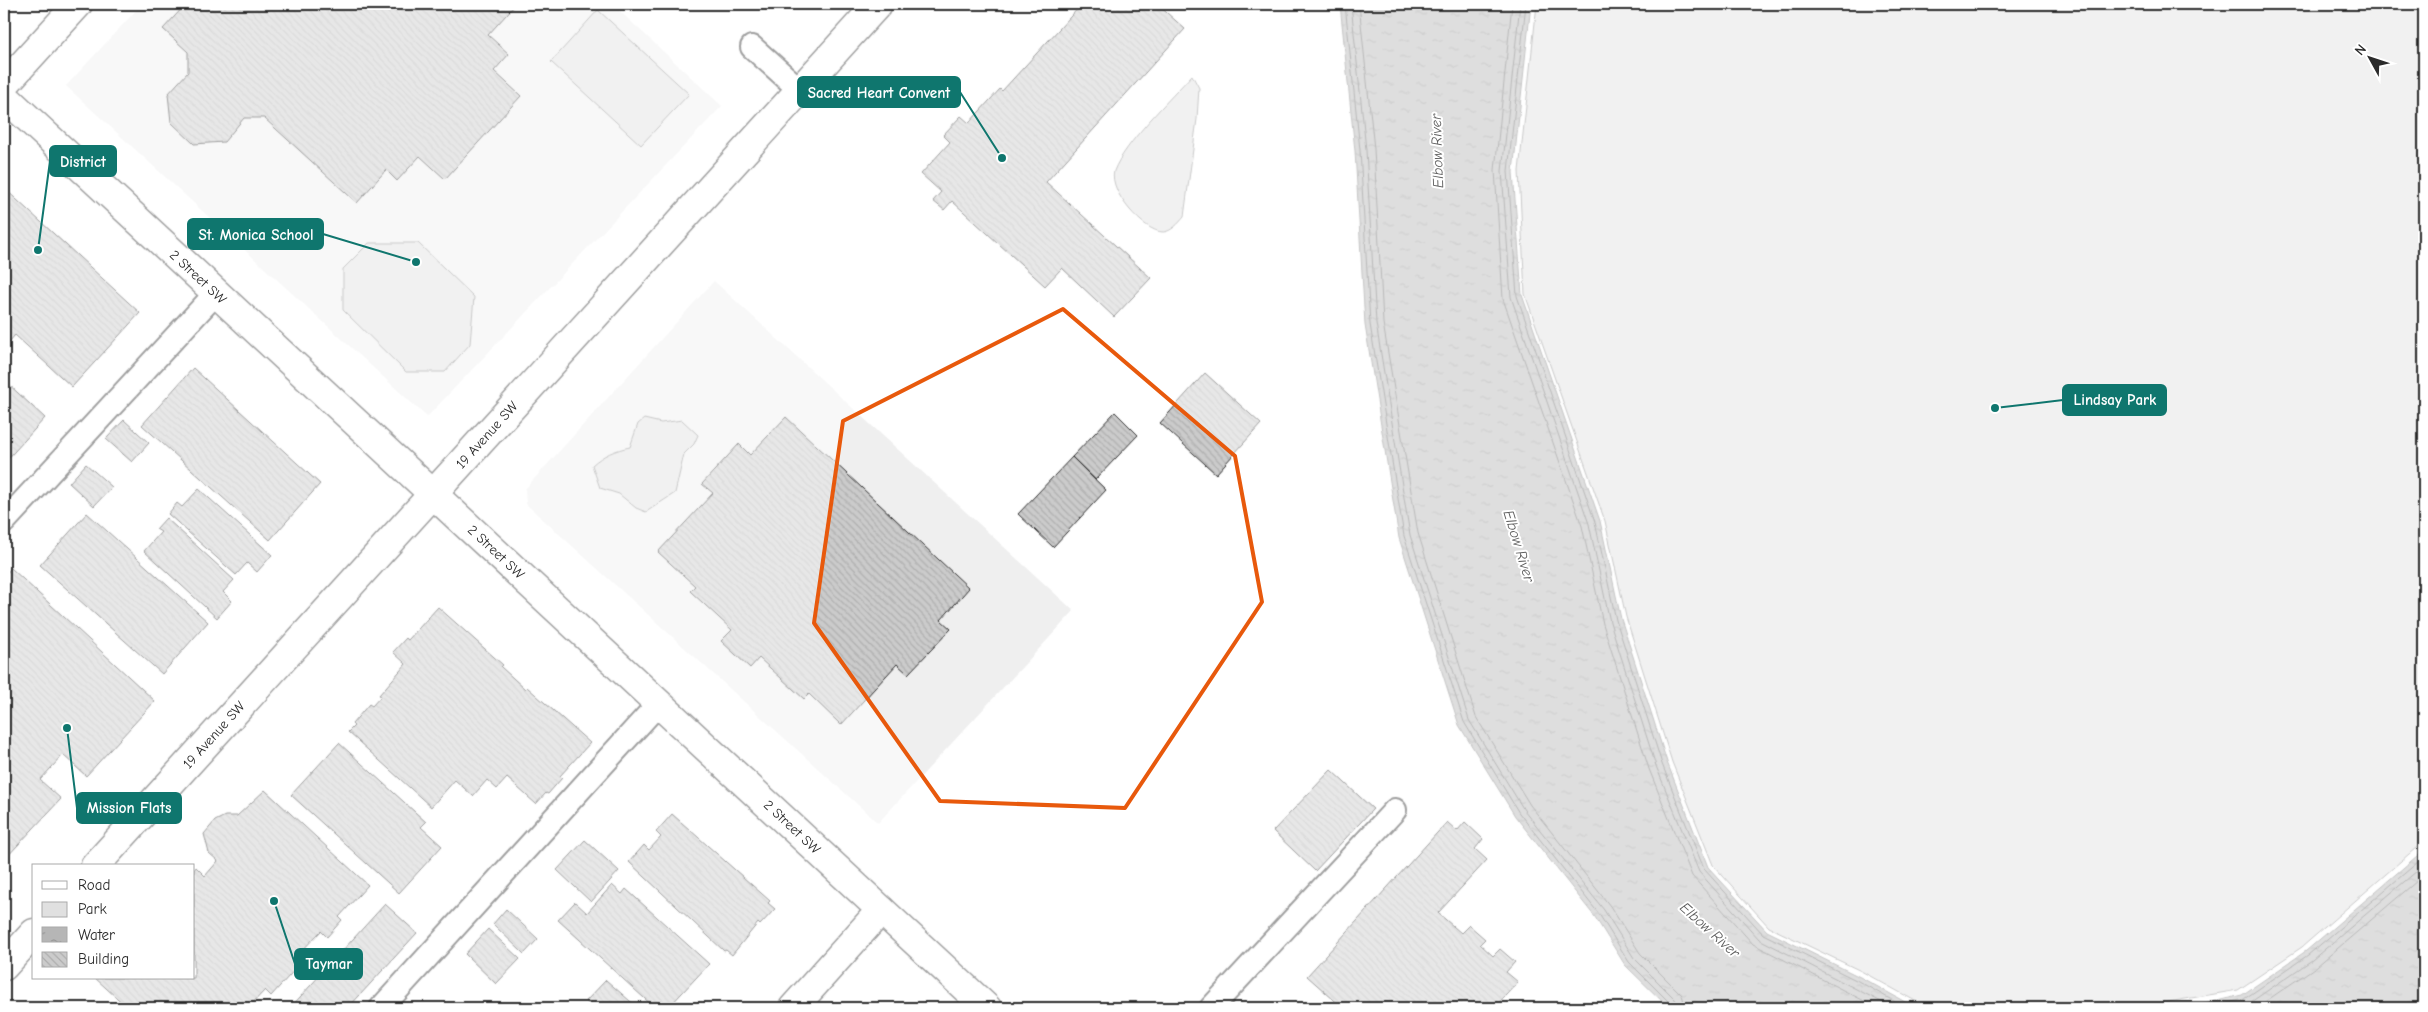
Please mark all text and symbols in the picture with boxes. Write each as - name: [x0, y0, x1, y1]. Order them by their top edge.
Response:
- north arrow: [2346, 32, 2396, 82]
- text: N: [2351, 41, 2370, 59]
- callout: Sacred Heart Convent: [798, 77, 960, 107]
- text: Sacred Heart Convent: [808, 84, 951, 102]
- water label: Elbow River: [1427, 113, 1447, 188]
- callout: District: [50, 146, 116, 176]
- text: District: [60, 153, 107, 171]
- callout: St. Monica School: [188, 219, 323, 249]
- text: St. Monica School: [198, 226, 314, 244]
- street label: 2 Street SW: [166, 246, 231, 308]
- callout: Lindsay Park: [2063, 385, 2166, 415]
- text: Lindsay Park: [2074, 391, 2157, 409]
- street label: 19 Avenue SW: [452, 397, 522, 472]
- water label: Elbow River: [1500, 508, 1539, 585]
- street label: 2 Street SW: [464, 521, 529, 583]
- street label: 19 Avenue SW: [179, 697, 249, 772]
- callout: Mission Flats: [77, 793, 181, 823]
- street label: 2 Street SW: [760, 796, 825, 858]
- text: Mission Flats: [87, 799, 171, 817]
- legend: [32, 864, 195, 980]
- text: Road: [78, 876, 110, 894]
- water label: Elbow River: [1676, 898, 1744, 962]
- text: Park: [78, 900, 107, 918]
- text: Water: [78, 926, 115, 944]
- callout: Taymar: [295, 949, 362, 979]
- text: Building: [78, 950, 129, 968]
- text: Taymar: [306, 955, 352, 973]

